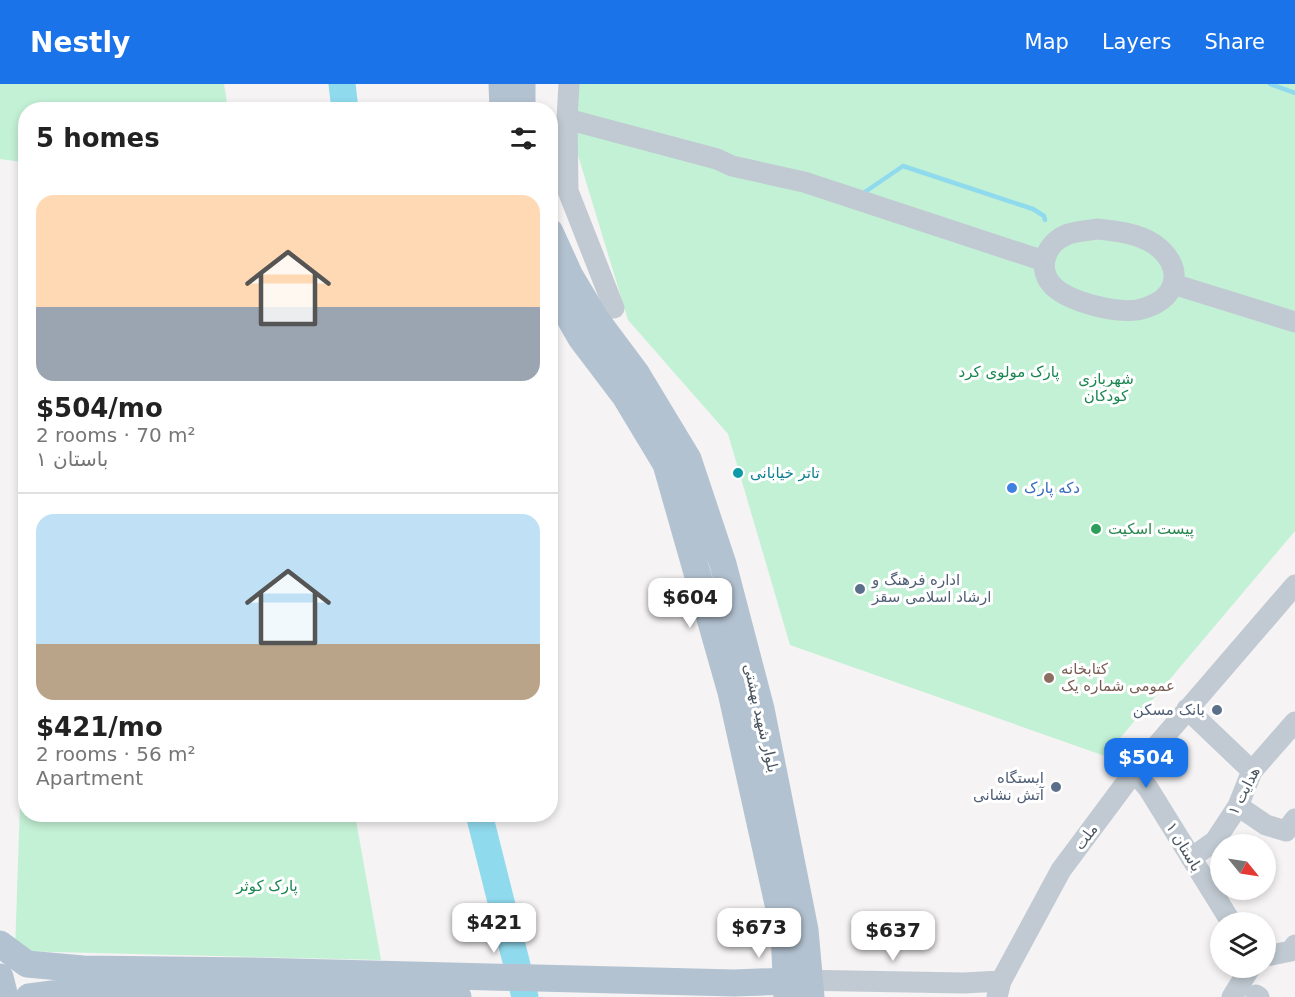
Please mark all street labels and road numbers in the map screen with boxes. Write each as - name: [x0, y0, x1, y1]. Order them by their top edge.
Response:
- street label: بلوار شهید بهشتی: [740, 662, 782, 774]
- street label: هدایت ۱: [1224, 764, 1264, 818]
- street label: باستان ۱: [1162, 819, 1206, 875]
- street label: ملت: [1070, 821, 1102, 853]

